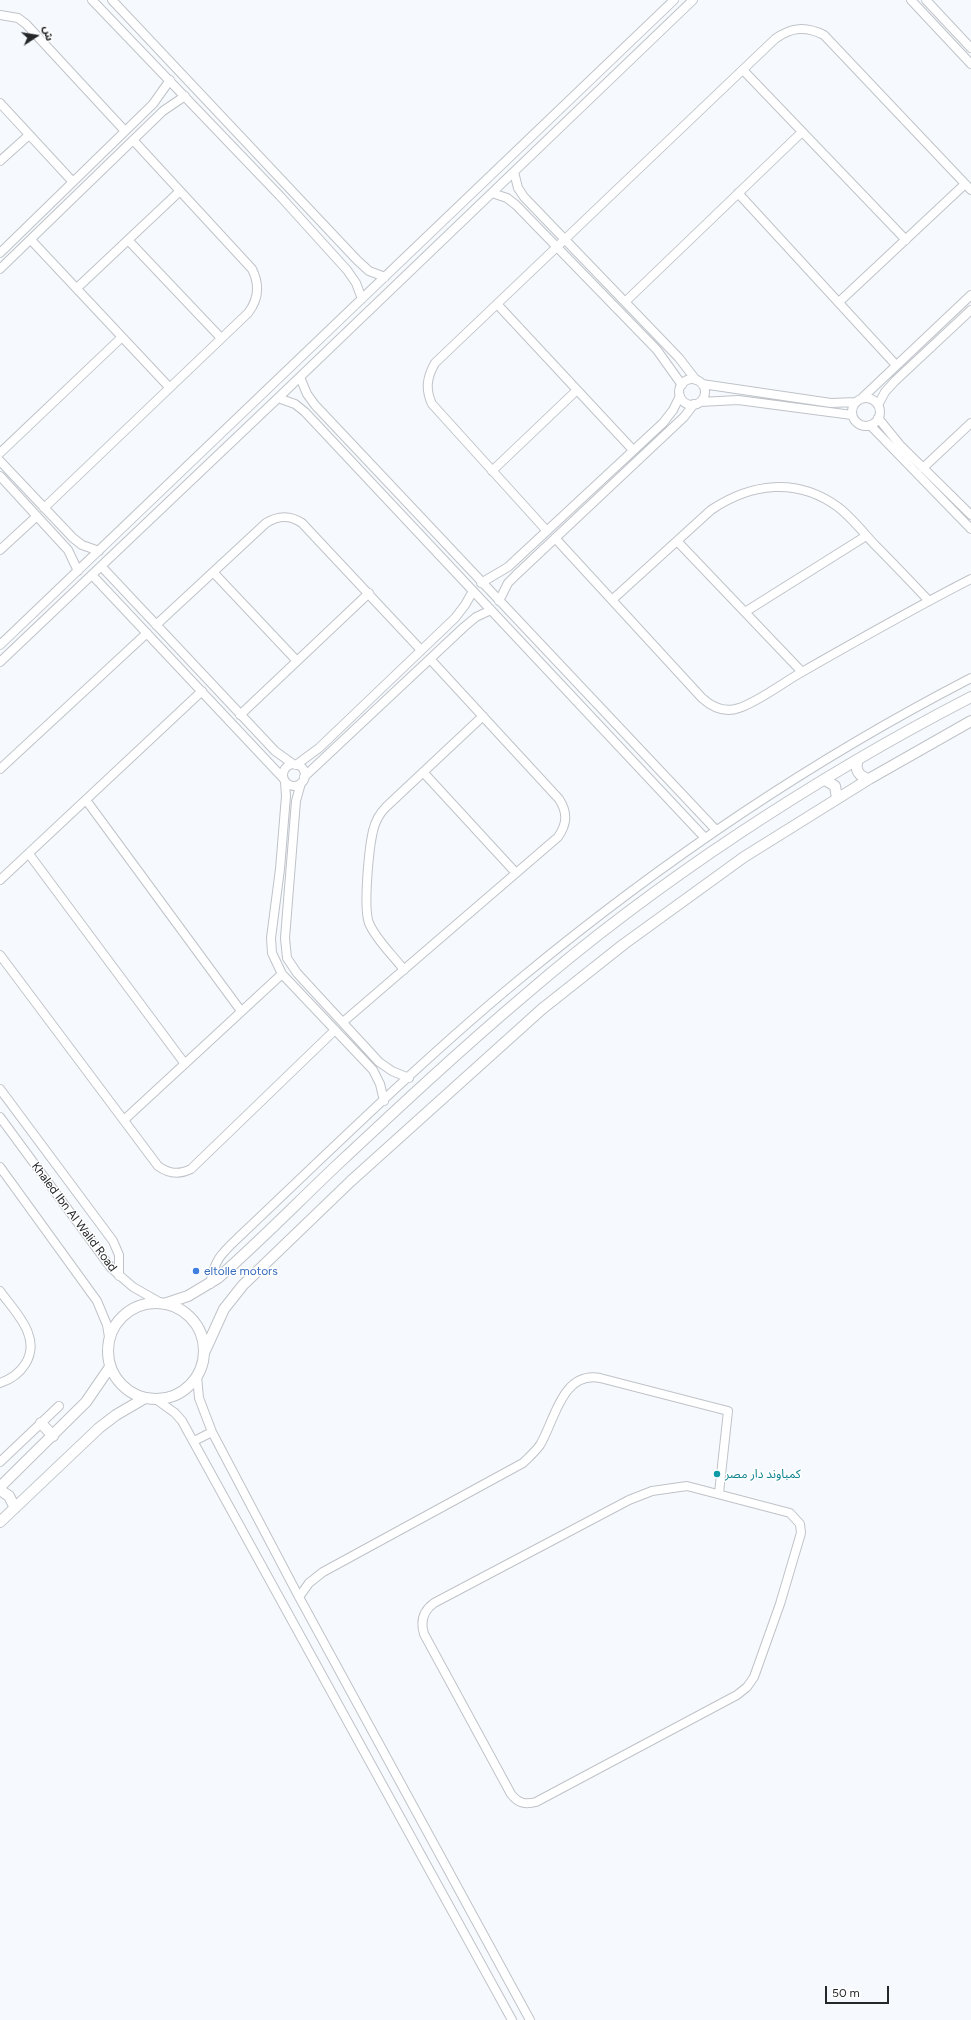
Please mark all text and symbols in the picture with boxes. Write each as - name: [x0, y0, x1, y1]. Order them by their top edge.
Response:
- north arrow: [16, 16, 56, 56]
- text: ش: [40, 25, 56, 42]
- street label: Khaled Ibn Al Walid Road: [28, 1159, 120, 1275]
- place label: eltolle motors: [204, 1264, 278, 1278]
- marker: eltolle motors: [191, 1266, 201, 1276]
- place label: كمباوند دار مصر: [725, 1467, 801, 1481]
- marker: كمباوند دار مصر: [712, 1469, 722, 1479]
- scale bar: [827, 1978, 891, 2004]
- text: 50 m: [832, 1986, 860, 2000]

